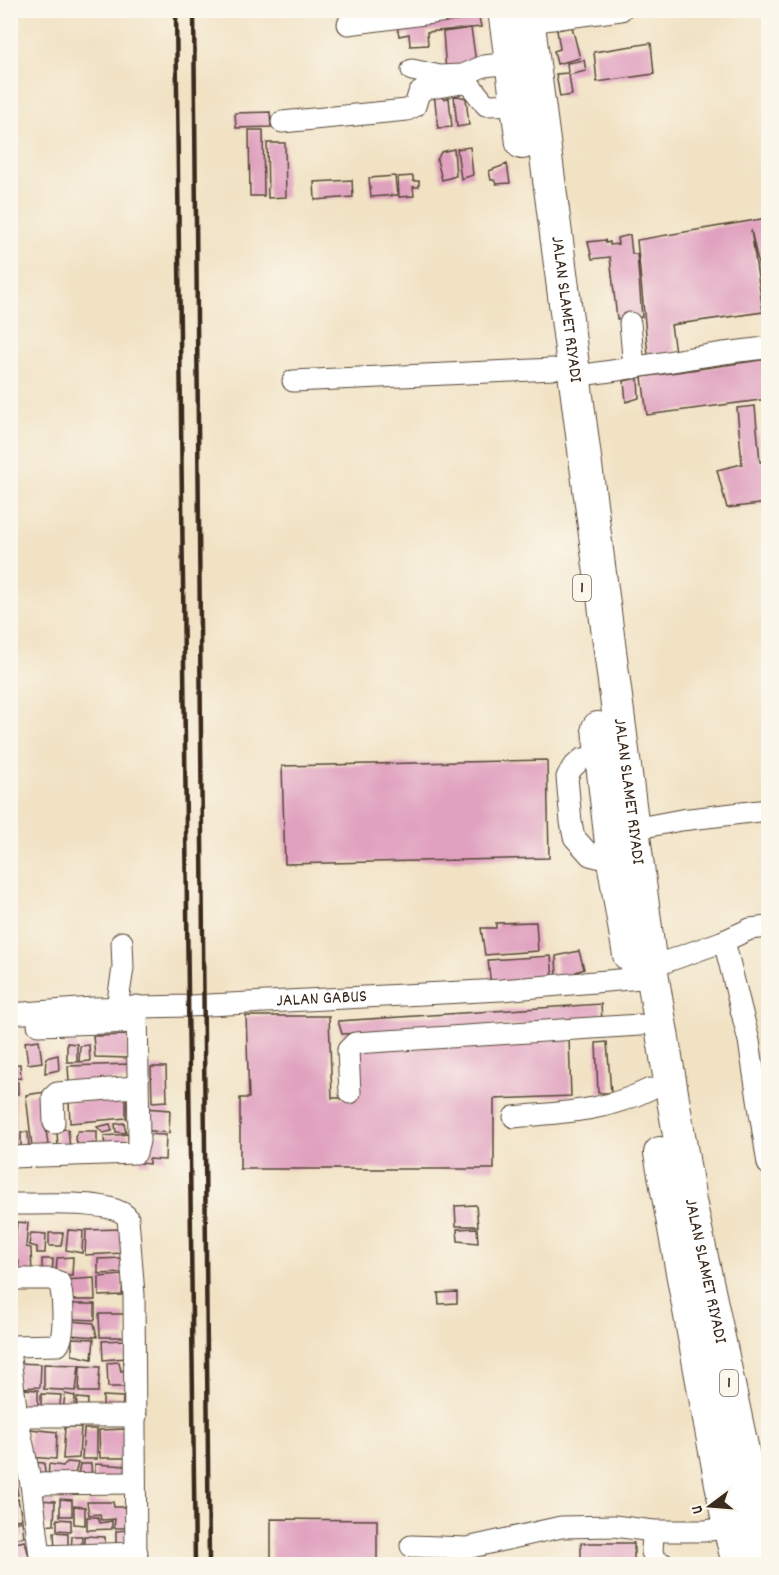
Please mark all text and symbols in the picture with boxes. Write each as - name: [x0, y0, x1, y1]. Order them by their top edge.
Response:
- street label: JALAN SLAMET RIYADI: [544, 235, 588, 385]
- road number: 1: [573, 575, 591, 601]
- street label: JALAN SLAMET RIYADI: [606, 717, 650, 867]
- street label: JALAN GABUS: [276, 984, 368, 1014]
- street label: JALAN SLAMET RIYADI: [677, 1196, 733, 1346]
- road number: 1: [720, 1370, 738, 1396]
- north arrow: [680, 1476, 740, 1536]
- text: U: [686, 1502, 710, 1516]

